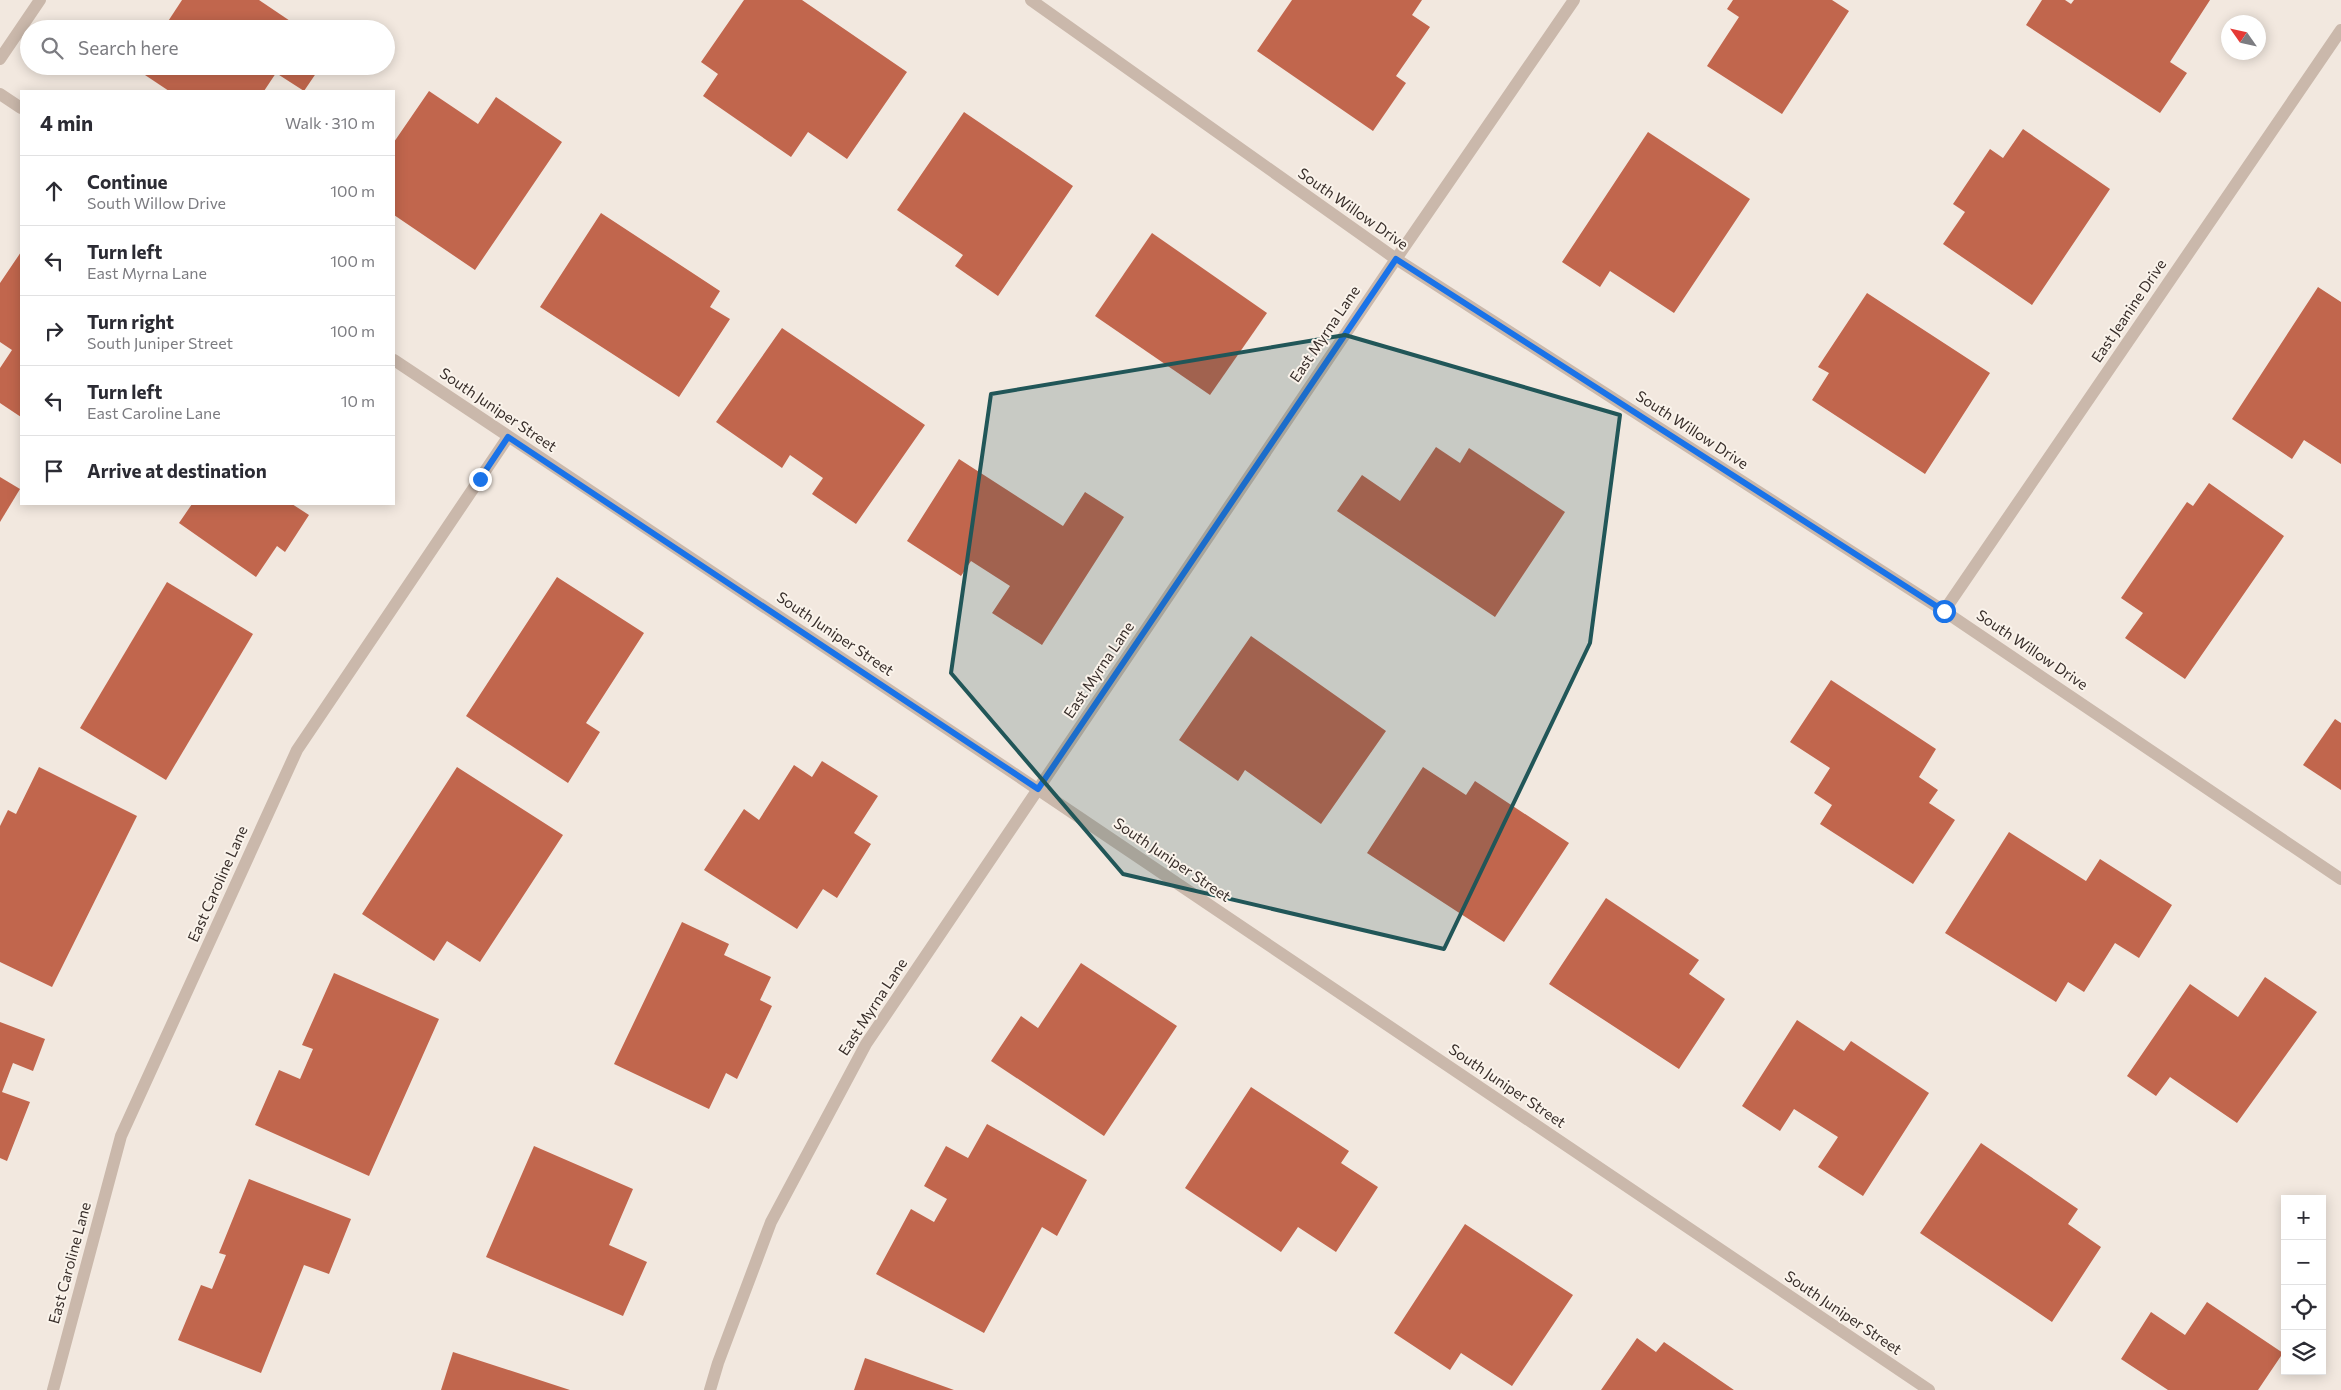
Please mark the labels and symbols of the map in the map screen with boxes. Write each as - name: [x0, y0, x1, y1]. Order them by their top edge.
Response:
- north arrow: [2221, 15, 2266, 60]
- street label: South Willow Drive: [1295, 163, 1412, 253]
- street label: East Jeanine Drive: [2087, 255, 2169, 366]
- street label: East Myrna Lane: [1285, 282, 1363, 385]
- street label: South Juniper Street: [437, 363, 560, 455]
- street label: South Willow Drive: [1633, 386, 1752, 472]
- route end: [469, 468, 492, 491]
- street label: South Juniper Street: [774, 587, 897, 679]
- route start: [1933, 600, 1956, 623]
- street label: South Willow Drive: [1973, 605, 2092, 693]
- street label: East Myrna Lane: [1059, 618, 1137, 721]
- street label: South Juniper Street: [1111, 813, 1234, 905]
- street label: East Caroline Lane: [183, 823, 251, 945]
- street label: East Myrna Lane: [834, 954, 910, 1059]
- street label: South Juniper Street: [1446, 1039, 1569, 1131]
- street label: East Caroline Lane: [44, 1200, 94, 1326]
- street label: South Juniper Street: [1782, 1266, 1905, 1358]

